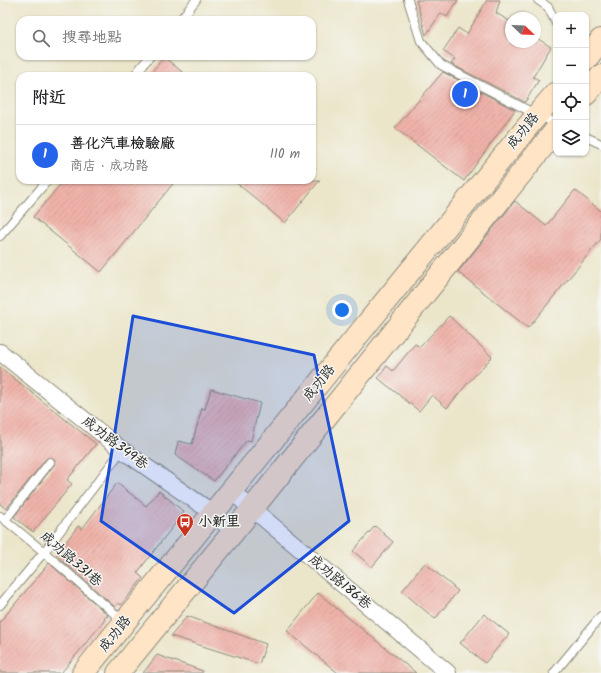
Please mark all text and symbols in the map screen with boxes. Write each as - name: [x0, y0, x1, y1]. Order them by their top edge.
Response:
- north arrow: [505, 12, 541, 48]
- map controls: [553, 12, 589, 156]
- button: +: [553, 12, 589, 48]
- search box: [16, 16, 316, 60]
- text: 搜尋地點: [62, 26, 122, 50]
- icon: search: [30, 27, 52, 49]
- button: −: [553, 48, 589, 84]
- pin: 1: [452, 79, 478, 109]
- button: locate: [553, 84, 589, 120]
- text: 附近: [32, 85, 66, 112]
- street label: 成功路: [501, 108, 545, 154]
- button: layers: [553, 120, 589, 156]
- text: 善化汽車檢驗廠: [70, 132, 175, 156]
- text: 1: [43, 144, 47, 165]
- text: 110 m: [270, 144, 300, 165]
- text: 商店 · 成功路: [70, 156, 149, 177]
- your location: [332, 300, 352, 320]
- street label: 成功路: [297, 360, 341, 406]
- street label: 成功路349巷: [77, 411, 154, 476]
- place label: 小新里: [198, 511, 240, 533]
- bus stop icon: 小新里: [175, 512, 195, 537]
- street label: 成功路331巷: [35, 526, 108, 593]
- street label: 成功路186巷: [304, 549, 377, 616]
- street label: 成功路: [93, 611, 137, 657]

